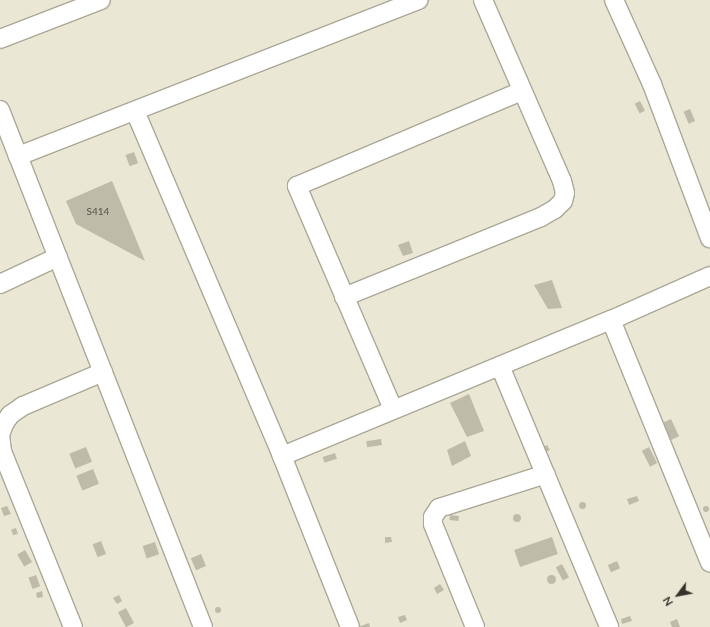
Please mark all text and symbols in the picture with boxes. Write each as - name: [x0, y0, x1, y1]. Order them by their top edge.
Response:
- house number: S414: [87, 206, 109, 218]
- north arrow: [658, 575, 698, 615]
- text: N: [660, 595, 675, 609]

